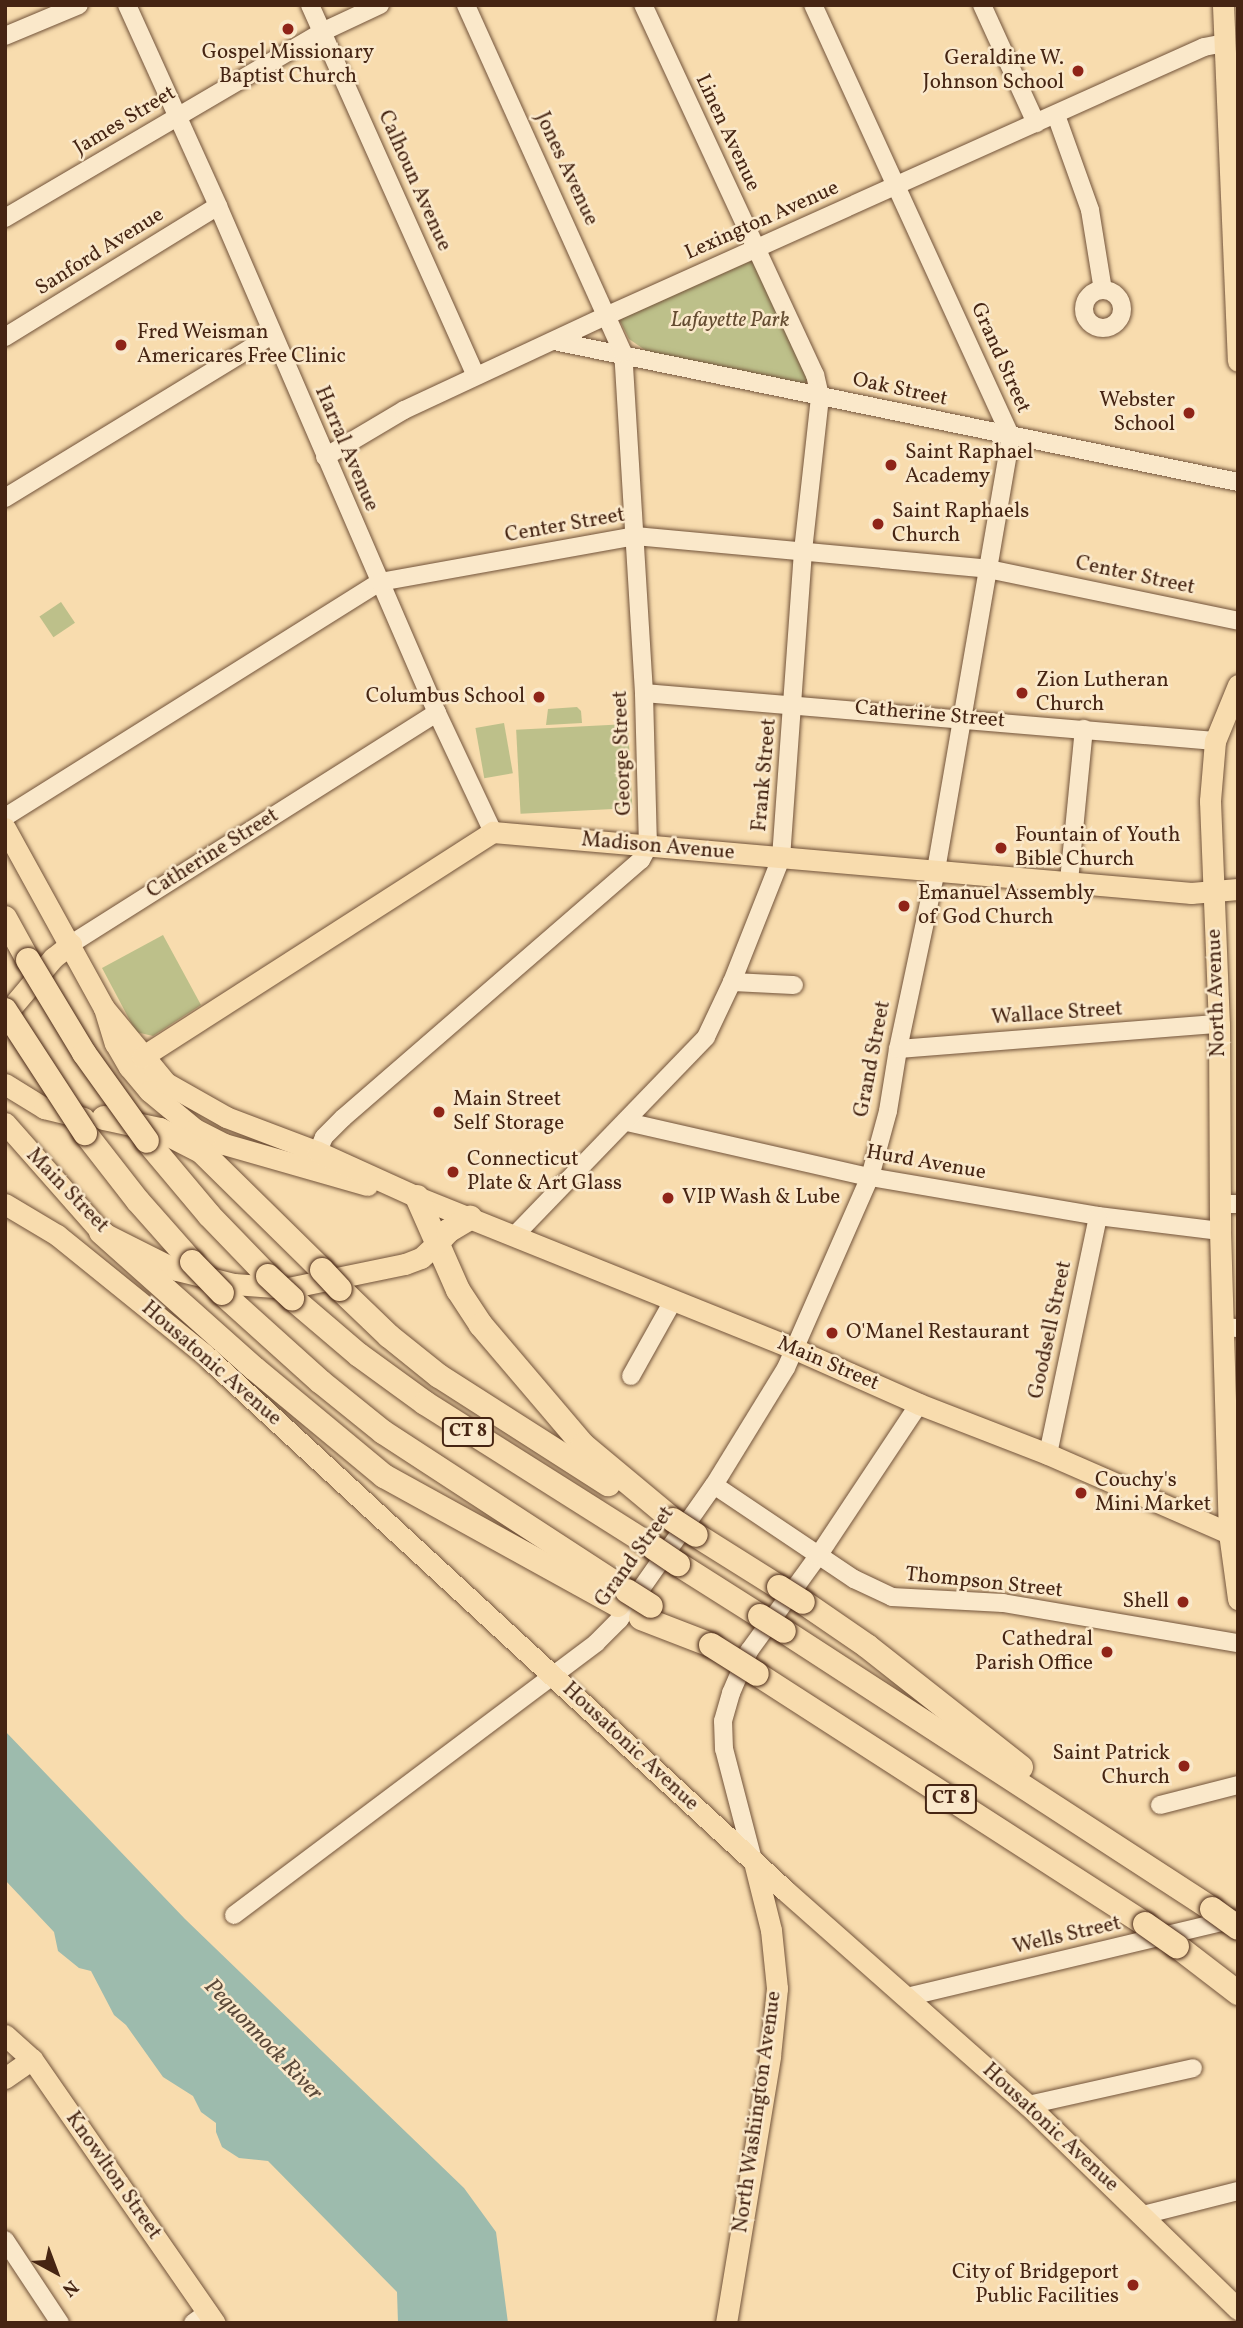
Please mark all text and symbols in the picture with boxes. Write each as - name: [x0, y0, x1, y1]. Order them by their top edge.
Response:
- marker: Gospel Missionary Baptist Church: [280, 21, 296, 37]
- place label: Gospel Missionary Baptist Church: [202, 40, 374, 90]
- place label: Geraldine W. Johnson School: [923, 46, 1064, 96]
- marker: Geraldine W. Johnson School: [1070, 63, 1086, 79]
- street label: Linen Avenue: [689, 71, 765, 195]
- street label: James Street: [70, 81, 180, 161]
- street label: Calhoun Avenue: [372, 107, 456, 255]
- street label: Jones Avenue: [529, 108, 603, 230]
- street label: Lexington Avenue: [681, 176, 843, 266]
- street label: Sanford Avenue: [31, 203, 169, 301]
- street label: Grand Street: [964, 299, 1036, 417]
- park label: Lafayette Park: [671, 308, 789, 334]
- place label: Fred Weisman Americares Free Clinic: [137, 320, 346, 370]
- marker: Fred Weisman Americares Free Clinic: [111, 335, 131, 355]
- street label: Oak Street: [850, 368, 950, 412]
- street label: Harral Avenue: [308, 383, 384, 515]
- place label: Webster School: [1099, 388, 1175, 438]
- marker: Webster School: [1181, 405, 1197, 421]
- place label: Saint Raphael Academy: [905, 440, 1033, 490]
- marker: Saint Raphael Academy: [883, 457, 899, 473]
- place label: Saint Raphaels Church: [892, 499, 1029, 549]
- street label: Center Street: [503, 503, 627, 549]
- marker: Saint Raphaels Church: [870, 516, 886, 532]
- street label: Center Street: [1073, 551, 1197, 601]
- place label: Zion Lutheran Church: [1036, 668, 1169, 718]
- place label: Columbus School: [366, 684, 525, 710]
- marker: Zion Lutheran Church: [1014, 685, 1030, 701]
- marker: Columbus School: [531, 689, 547, 705]
- street label: George Street: [608, 690, 638, 816]
- street label: Catherine Street: [854, 696, 1006, 734]
- street label: Frank Street: [747, 717, 783, 833]
- street label: Catherine Street: [142, 803, 284, 905]
- place label: Fountain of Youth Bible Church: [1015, 823, 1179, 873]
- street label: Madison Avenue: [580, 828, 736, 866]
- marker: Fountain of Youth Bible Church: [993, 840, 1009, 856]
- place label: Emanuel Assembly of God Church: [918, 881, 1095, 931]
- marker: Emanuel Assembly of God Church: [896, 898, 912, 914]
- street label: North Avenue: [1202, 928, 1232, 1058]
- street label: Wallace Street: [990, 997, 1124, 1031]
- street label: Grand Street: [849, 999, 897, 1119]
- place label: Main Street Self Storage: [453, 1087, 562, 1137]
- marker: Main Street Self Storage: [431, 1104, 447, 1120]
- street label: Hurd Avenue: [864, 1140, 988, 1186]
- street label: Main Street: [20, 1143, 114, 1239]
- place label: Connecticut Plate & Art Glass: [467, 1147, 622, 1197]
- marker: Connecticut Plate & Art Glass: [445, 1164, 461, 1180]
- place label: VIP Wash & Lube: [682, 1185, 841, 1211]
- marker: VIP Wash & Lube: [660, 1190, 676, 1206]
- street label: Goodsell Street: [1024, 1259, 1078, 1401]
- street label: Housatonic Avenue: [136, 1296, 286, 1432]
- place label: O'Manel Restaurant: [846, 1320, 1030, 1346]
- marker: O'Manel Restaurant: [824, 1325, 840, 1341]
- street label: Main Street: [773, 1331, 883, 1397]
- road number: CT 8: [440, 1416, 496, 1448]
- place label: Couchy's Mini Market: [1095, 1468, 1211, 1518]
- marker: Couchy's Mini Market: [1073, 1485, 1089, 1501]
- street label: Grand Street: [590, 1502, 680, 1612]
- street label: Thompson Street: [904, 1562, 1064, 1604]
- place label: Shell: [1122, 1589, 1169, 1615]
- marker: Shell: [1175, 1594, 1191, 1610]
- place label: Cathedral Parish Office: [975, 1627, 1093, 1677]
- marker: Cathedral Parish Office: [1099, 1644, 1115, 1660]
- street label: Housatonic Avenue: [557, 1677, 703, 1817]
- place label: Saint Patrick Church: [1052, 1741, 1170, 1791]
- marker: Saint Patrick Church: [1176, 1758, 1192, 1774]
- road number: CT 8: [923, 1784, 979, 1814]
- street label: Wells Street: [1011, 1911, 1123, 1961]
- water label: Pequonnock River: [198, 1973, 328, 2107]
- street label: North Washington Avenue: [729, 1989, 787, 2235]
- street label: Housatonic Avenue: [977, 2058, 1123, 2198]
- street label: Knowlton Street: [60, 2107, 166, 2245]
- north arrow: [21, 2237, 91, 2307]
- place label: City of Bridgeport Public Facilities: [953, 2260, 1119, 2310]
- text: N: [56, 2274, 84, 2302]
- marker: City of Bridgeport Public Facilities: [1125, 2277, 1141, 2293]

